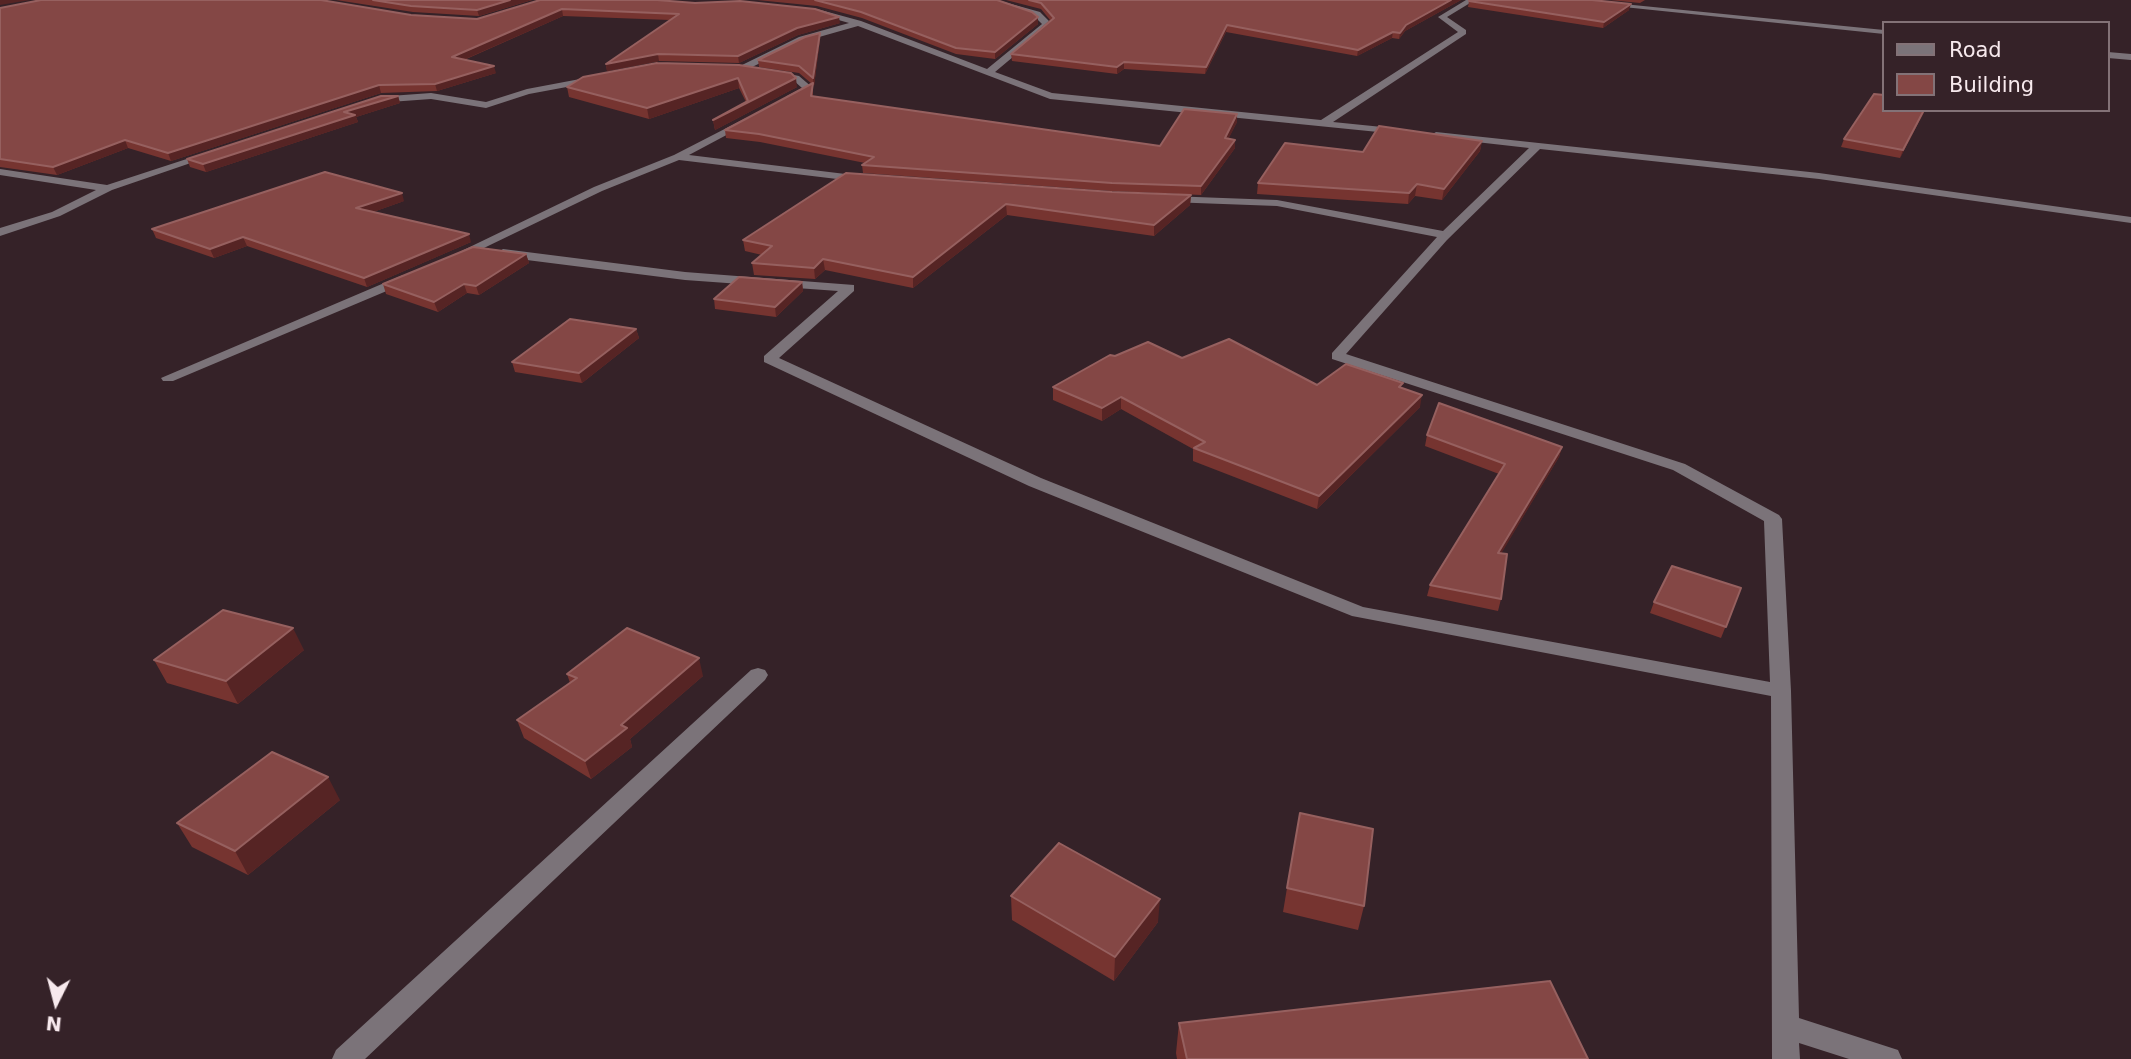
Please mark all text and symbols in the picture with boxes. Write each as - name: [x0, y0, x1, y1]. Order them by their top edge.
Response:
- legend: [1882, 21, 2110, 112]
- text: Road: [1949, 38, 2002, 62]
- text: Building: [1949, 73, 2034, 97]
- north arrow: [21, 968, 91, 1038]
- text: N: [45, 1012, 63, 1036]

